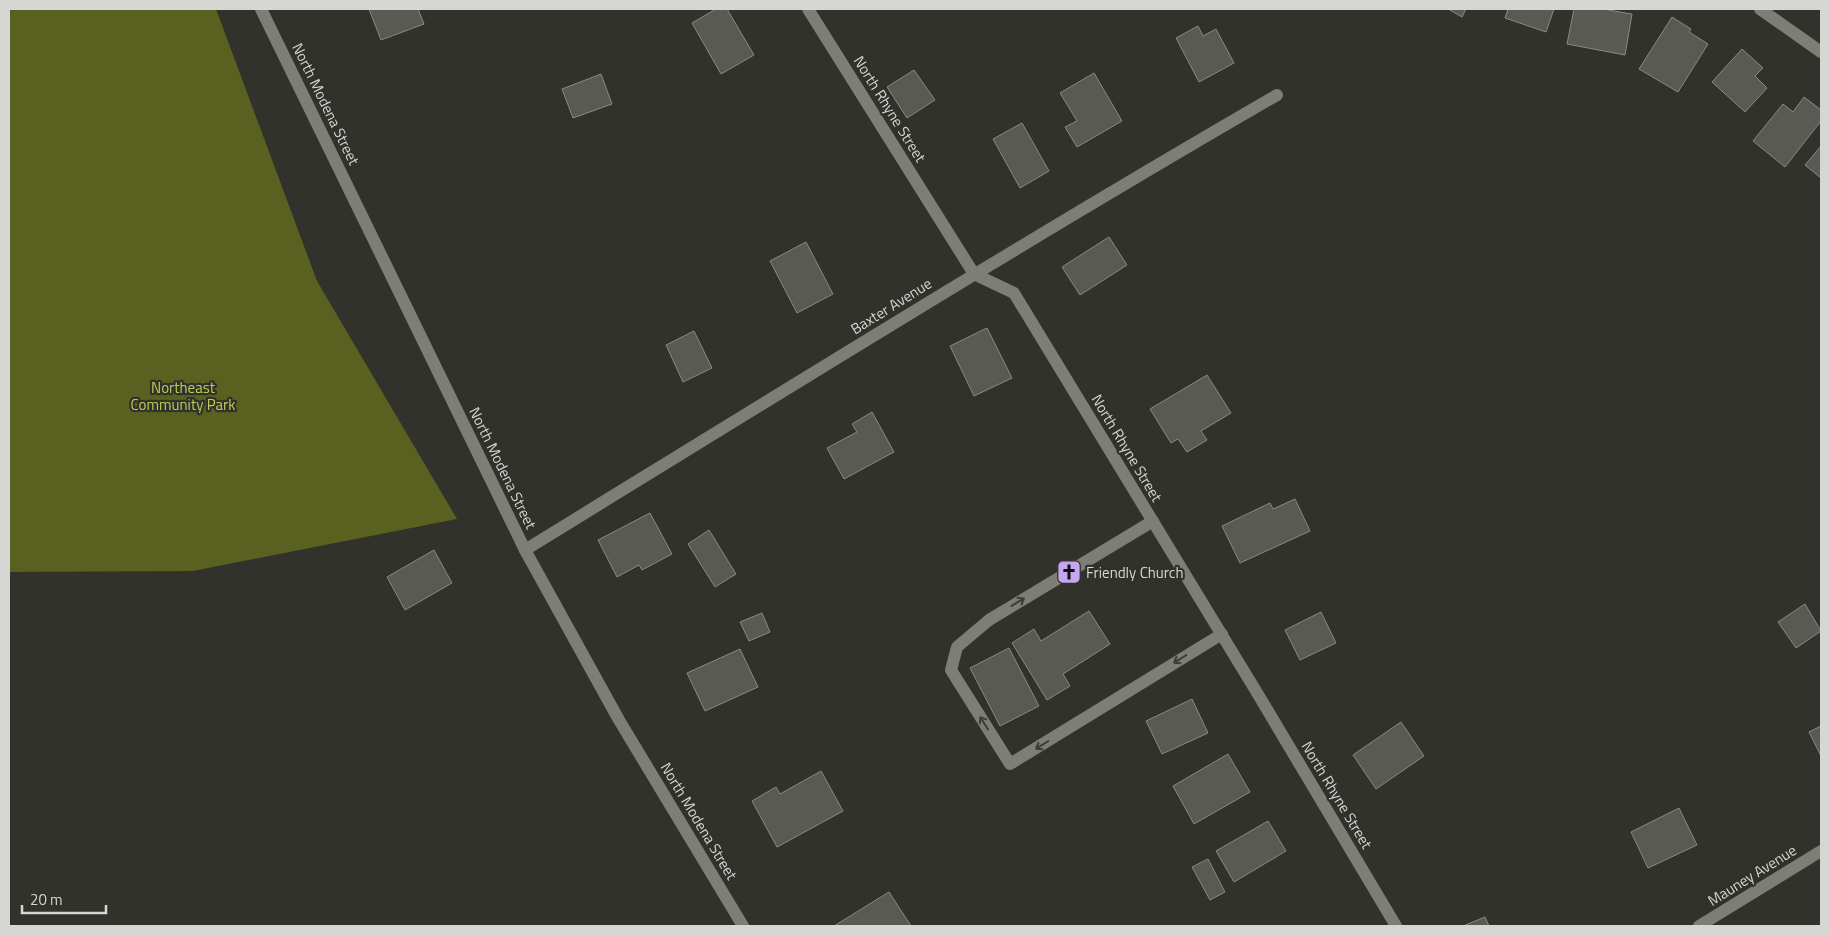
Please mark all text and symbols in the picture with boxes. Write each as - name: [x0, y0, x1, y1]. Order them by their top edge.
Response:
- street label: North Modena Street: [286, 39, 366, 170]
- street label: North Rhyne Street: [848, 51, 932, 167]
- street label: Baxter Avenue: [846, 272, 936, 340]
- park label: Northeast Community Park: [131, 376, 235, 416]
- street label: North Rhyne Street: [1086, 390, 1169, 507]
- street label: North Modena Street: [463, 403, 543, 534]
- church icon: Friendly Church: [1056, 559, 1082, 585]
- place label: Friendly Church: [1086, 561, 1183, 584]
- one-way arrow: [1011, 597, 1025, 607]
- one-way arrow: [1174, 655, 1188, 665]
- one-way arrow: [979, 716, 989, 730]
- street label: North Rhyne Street: [1296, 737, 1379, 854]
- one-way arrow: [1035, 740, 1049, 750]
- street label: North Modena Street: [655, 758, 744, 885]
- street label: Mauney Avenue: [1703, 838, 1801, 912]
- scale bar: [22, 882, 106, 914]
- text: 20 m: [30, 888, 63, 911]

